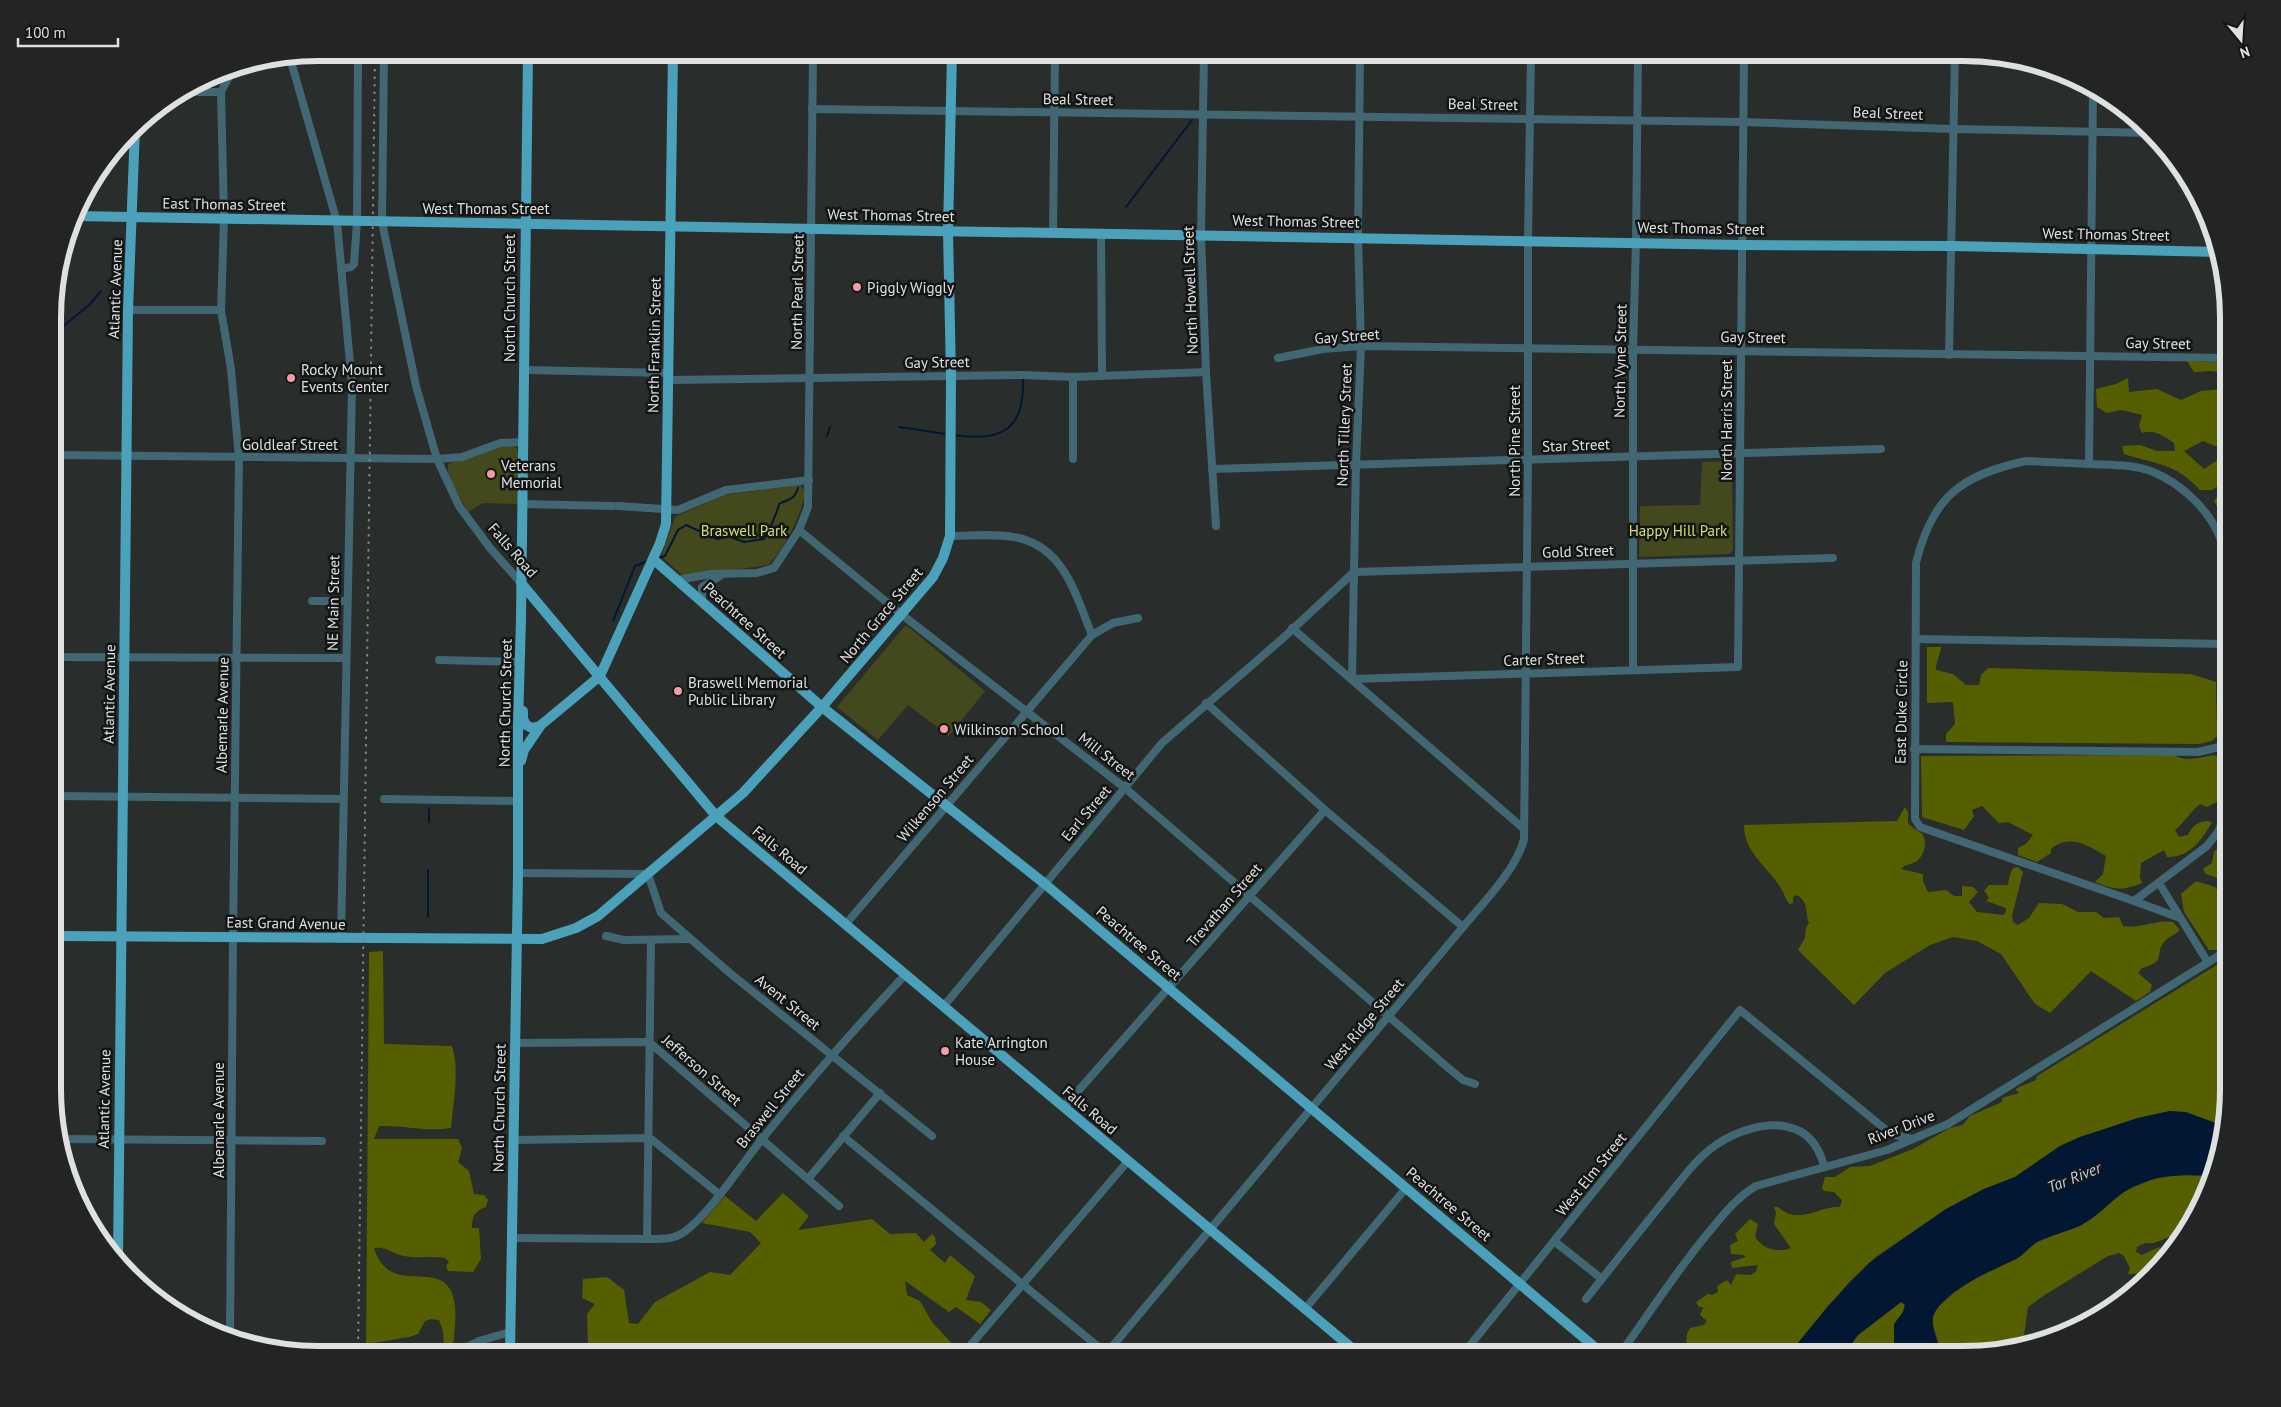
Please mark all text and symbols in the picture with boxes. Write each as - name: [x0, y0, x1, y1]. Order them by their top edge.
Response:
- scale bar: [18, 15, 118, 47]
- north arrow: [2216, 15, 2266, 65]
- text: 100 m: [25, 23, 66, 42]
- text: N: [2238, 42, 2252, 62]
- street label: Beal Street: [1043, 89, 1113, 109]
- street label: Beal Street: [1448, 94, 1518, 114]
- street label: Beal Street: [1852, 102, 1924, 124]
- street label: East Thomas Street: [162, 193, 286, 215]
- street label: West Thomas Street: [422, 199, 550, 218]
- street label: West Thomas Street: [827, 204, 955, 226]
- street label: West Thomas Street: [1232, 210, 1360, 232]
- street label: West Thomas Street: [1637, 217, 1765, 239]
- street label: West Thomas Street: [2042, 223, 2170, 245]
- street label: North Howell Street: [1178, 225, 1202, 355]
- street label: North Church Street: [500, 234, 519, 362]
- street label: North Pearl Street: [786, 234, 808, 350]
- street label: Atlantic Avenue: [104, 239, 126, 339]
- street label: North Franklin Street: [643, 277, 665, 413]
- place label: Piggly Wiggly: [867, 278, 954, 297]
- marker: Piggly Wiggly: [851, 281, 863, 293]
- street label: North Vyne Street: [1610, 304, 1630, 418]
- street label: Gay Street: [1314, 324, 1380, 348]
- street label: Gay Street: [1720, 327, 1786, 347]
- street label: Gay Street: [2125, 333, 2191, 353]
- street label: Gay Street: [904, 352, 970, 372]
- street label: North Harris Street: [1717, 359, 1736, 481]
- place label: Rocky Mount Events Center: [301, 360, 389, 396]
- street label: North Tillery Street: [1332, 363, 1356, 487]
- marker: Rocky Mount Events Center: [285, 372, 297, 384]
- street label: North Pine Street: [1505, 385, 1524, 497]
- street label: Star Street: [1542, 434, 1610, 456]
- street label: Goldleaf Street: [242, 435, 338, 454]
- place label: Veterans Memorial: [500, 456, 562, 492]
- marker: Veterans Memorial: [485, 468, 497, 480]
- street label: Falls Road: [484, 519, 542, 581]
- park label: Braswell Park: [701, 521, 788, 540]
- park label: Happy Hill Park: [1629, 521, 1728, 540]
- street label: Gold Street: [1542, 540, 1614, 562]
- street label: NE Main Street: [323, 555, 343, 651]
- street label: North Grace Street: [835, 563, 927, 667]
- street label: Peachtree Street: [699, 578, 791, 662]
- street label: North Church Street: [494, 639, 516, 767]
- street label: Atlantic Avenue: [99, 644, 119, 744]
- street label: Carter Street: [1503, 648, 1585, 670]
- street label: Albemarle Avenue: [211, 657, 233, 773]
- street label: East Duke Circle: [1891, 660, 1911, 764]
- place label: Braswell Memorial Public Library: [688, 673, 808, 709]
- marker: Braswell Memorial Public Library: [672, 685, 684, 697]
- place label: Wilkinson School: [954, 720, 1065, 739]
- marker: Wilkinson School: [938, 723, 950, 735]
- street label: Mill Street: [1075, 728, 1139, 784]
- street label: Wilkenson Street: [893, 750, 977, 846]
- street label: Earl Street: [1057, 781, 1115, 845]
- street label: Falls Road: [749, 822, 811, 878]
- street label: Trevathan Street: [1182, 859, 1266, 951]
- street label: Peachtree Street: [1093, 902, 1185, 984]
- street label: East Grand Avenue: [226, 912, 346, 934]
- street label: Avent Street: [752, 970, 824, 1034]
- street label: West Ridge Street: [1320, 974, 1408, 1074]
- street label: Jefferson Street: [658, 1030, 746, 1110]
- place label: Kate Arrington House: [955, 1033, 1048, 1069]
- street label: North Church Street: [488, 1044, 510, 1172]
- marker: Kate Arrington House: [939, 1045, 951, 1057]
- street label: Atlantic Avenue: [94, 1049, 114, 1149]
- street label: Albemarle Avenue: [209, 1062, 228, 1178]
- street label: Braswell Street: [732, 1064, 808, 1152]
- street label: Falls Road: [1059, 1082, 1121, 1138]
- street label: River Drive: [1865, 1106, 1937, 1148]
- street label: West Elm Street: [1552, 1128, 1630, 1220]
- water label: Tar River: [2044, 1156, 2106, 1197]
- street label: Peachtree Street: [1403, 1163, 1495, 1245]

